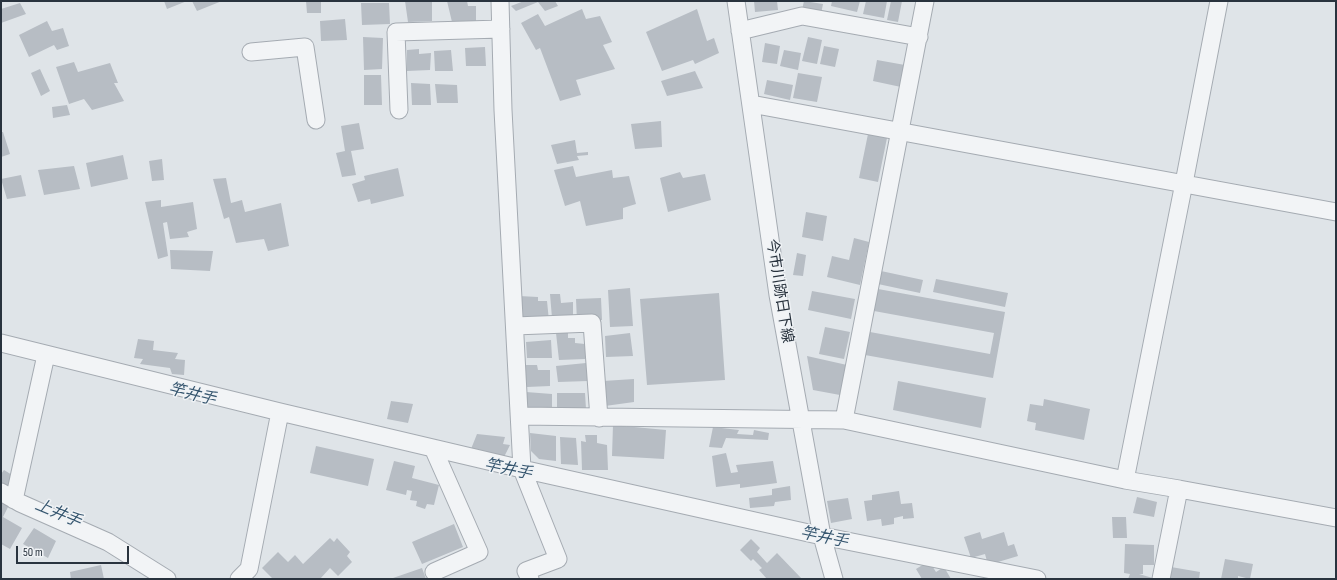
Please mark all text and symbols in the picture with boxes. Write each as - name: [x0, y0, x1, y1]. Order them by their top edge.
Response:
- street label: 今市川跡日下線: [762, 238, 796, 344]
- water label: 竿井手: [166, 380, 218, 410]
- water label: 竿井手: [483, 456, 533, 484]
- water label: 上井手: [32, 496, 84, 532]
- water label: 竿井手: [799, 524, 849, 552]
- scale bar: [18, 538, 131, 564]
- text: 50 m: [23, 545, 43, 560]

